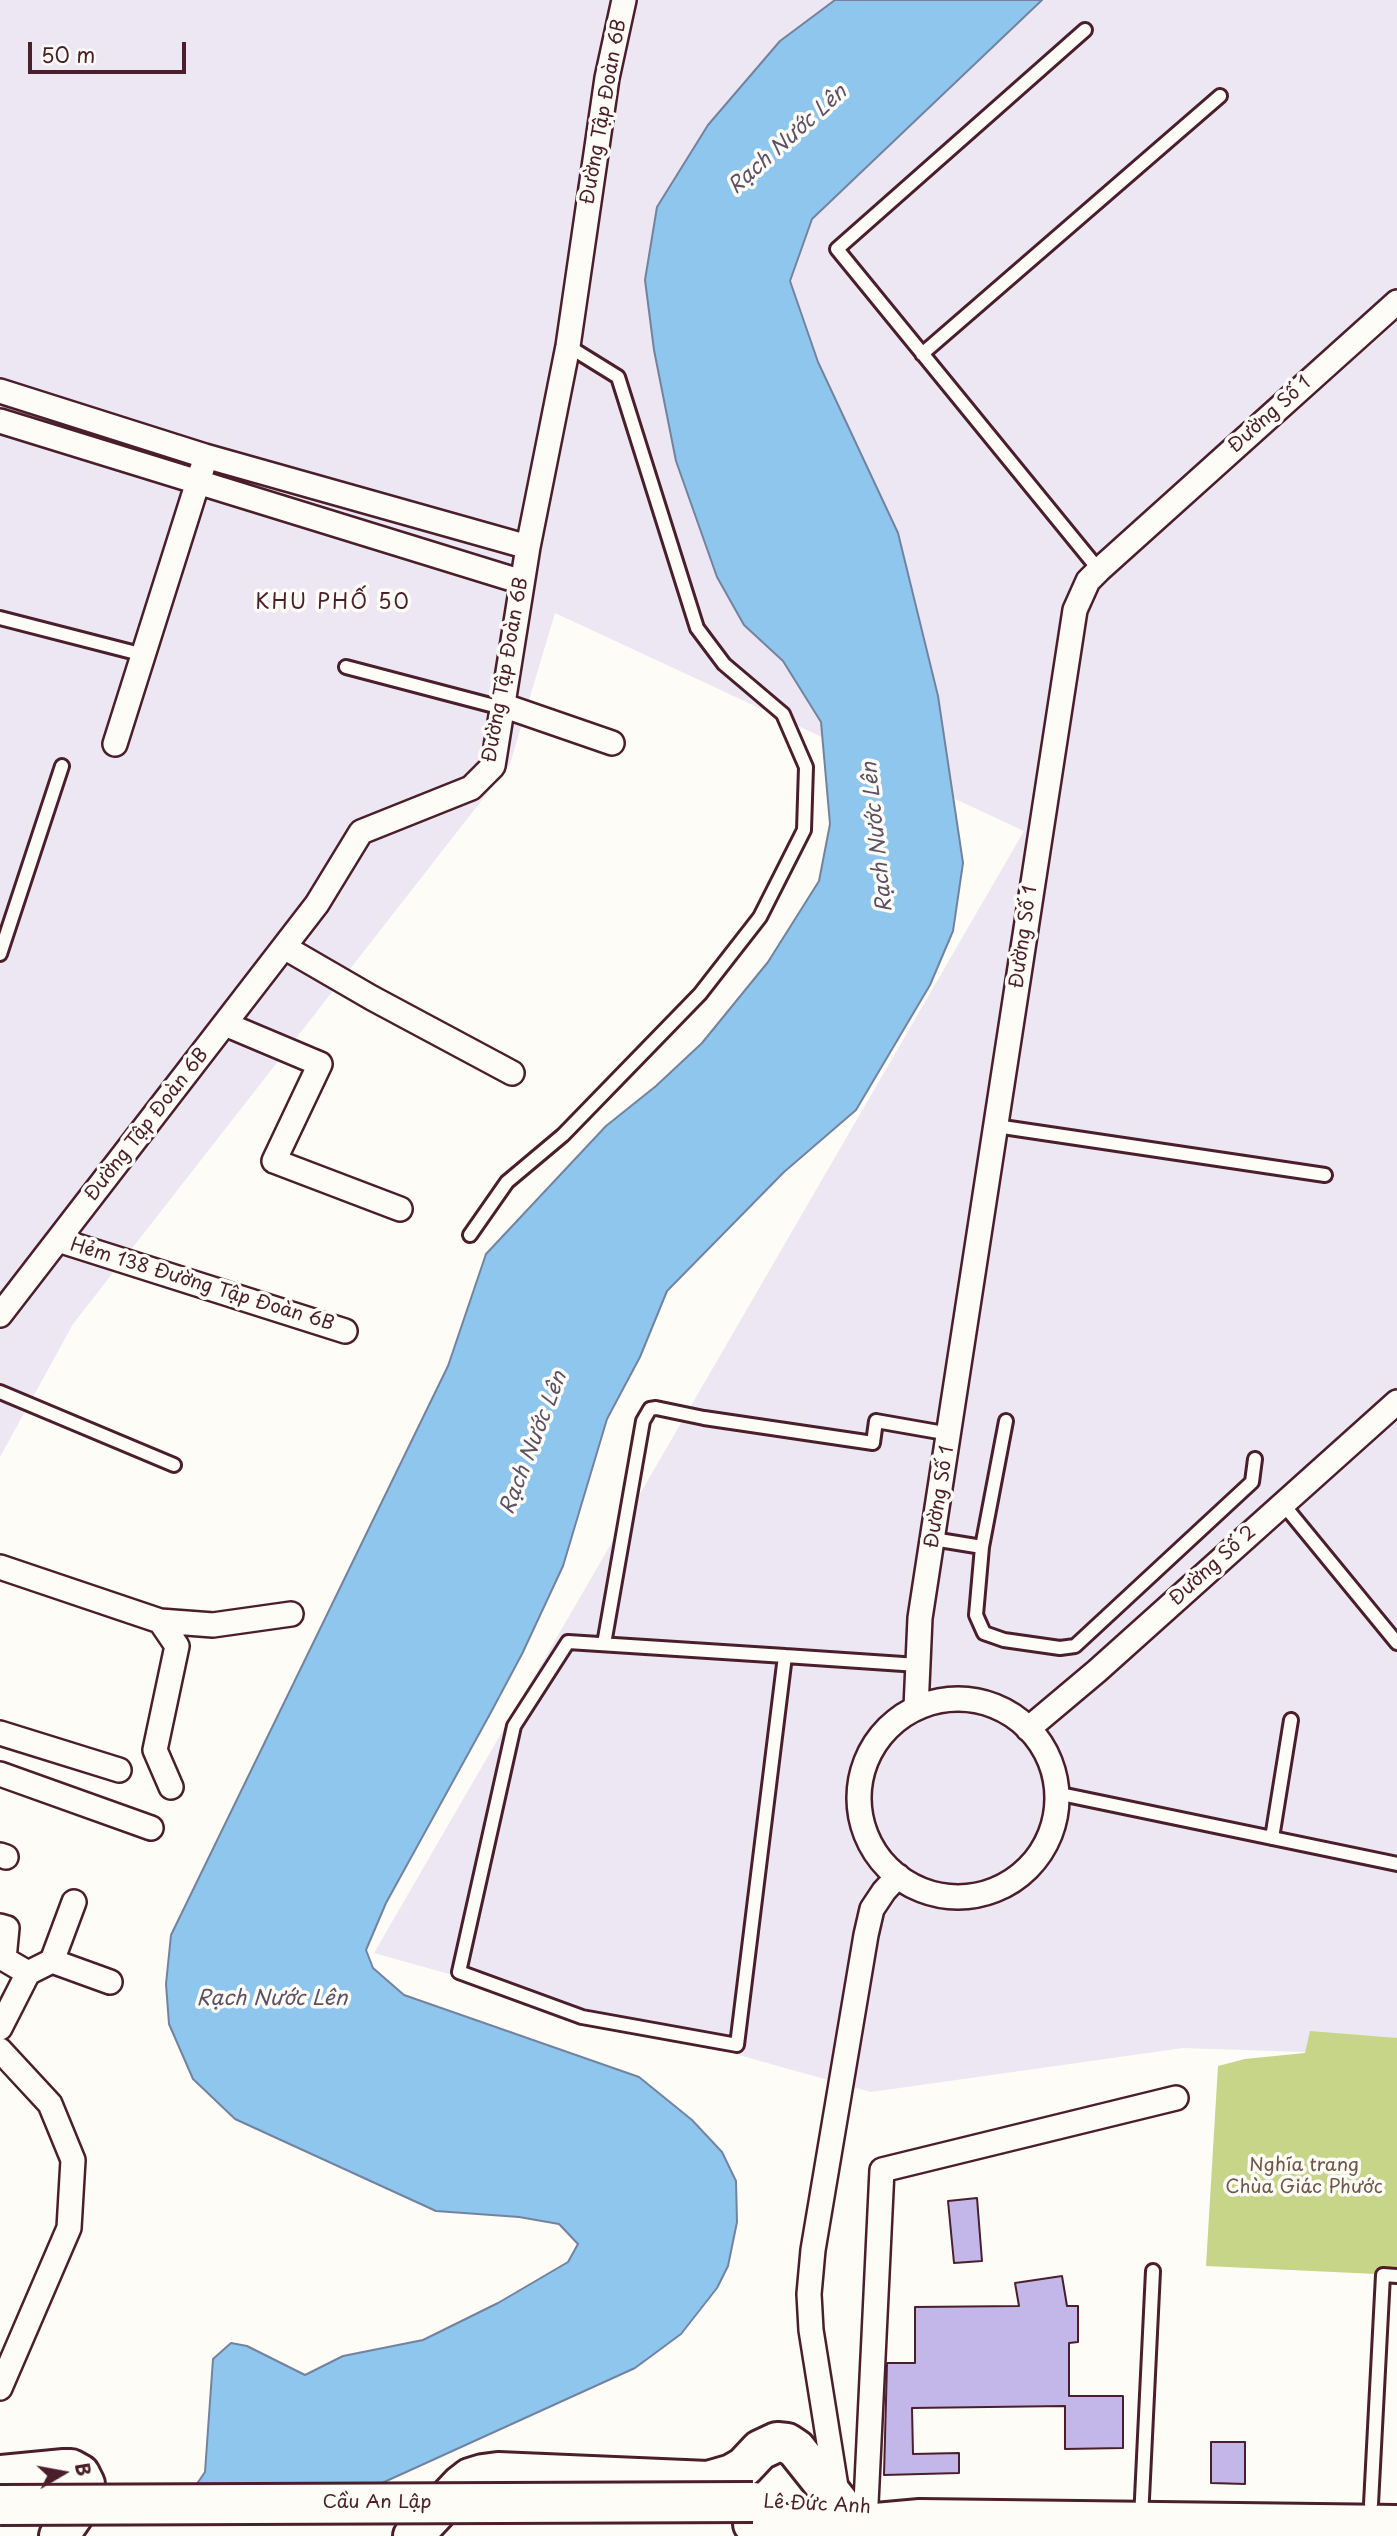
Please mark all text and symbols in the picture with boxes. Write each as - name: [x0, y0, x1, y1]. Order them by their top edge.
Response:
- street label: Đường Tập Đoàn 6B: [577, 18, 631, 206]
- scale bar: [32, 28, 189, 72]
- text: 50 m: [41, 38, 95, 70]
- water label: Rạch Nước Lên: [724, 80, 852, 200]
- street label: Đường Số 1: [1224, 372, 1316, 458]
- street label: Đường Tập Đoàn 6B: [479, 576, 533, 764]
- district label: KHU PHỐ 50: [256, 590, 410, 616]
- water label: Rạch Nước Lên: [858, 761, 898, 913]
- street label: Đường Số 1: [1006, 884, 1042, 990]
- street label: Đường Tập Đoàn 6B: [80, 1044, 214, 1206]
- street label: Hẻm 138 Đường Tập Đoàn 6B: [67, 1234, 337, 1336]
- water label: Rạch Nước Lên: [495, 1368, 573, 1518]
- street label: Đường Số 1: [921, 1444, 959, 1550]
- street label: Đường Số 2: [1165, 1521, 1261, 1611]
- water label: Rạch Nước Lên: [197, 1986, 347, 2012]
- park label: Nghĩa trang Chùa Giác Phước: [1225, 2155, 1383, 2199]
- north arrow: [28, 2438, 98, 2508]
- text: B: [69, 2460, 99, 2478]
- street label: Lê Đức Anh: [763, 2491, 871, 2519]
- street label: Cầu An Lập: [323, 2492, 431, 2514]

